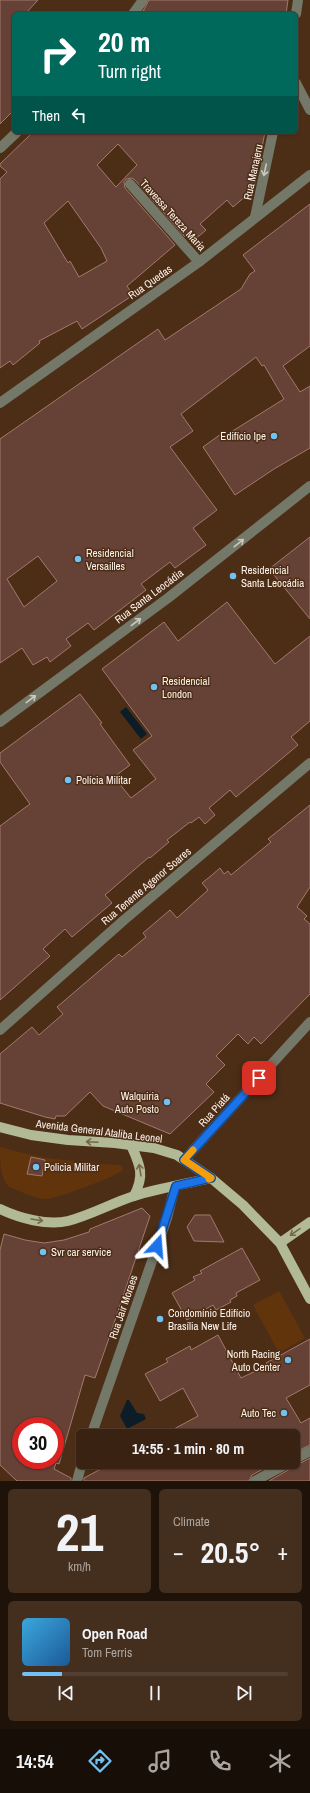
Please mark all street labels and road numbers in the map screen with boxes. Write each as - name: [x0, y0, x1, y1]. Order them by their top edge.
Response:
- street label: Rua Manajeru: [240, 143, 266, 201]
- street label: Travessa Tereza Maria: [137, 176, 209, 254]
- street label: Rua Quedas: [125, 261, 175, 302]
- street label: Rua Santa Leocádia: [112, 566, 186, 626]
- street label: Rua Tenente Agenor Soares: [98, 844, 194, 928]
- street label: Rua Piatá: [195, 1090, 233, 1130]
- street label: Avenida General Ataliba Leonel: [34, 1116, 163, 1146]
- street label: Rua Jair Moraes: [106, 1273, 141, 1341]

